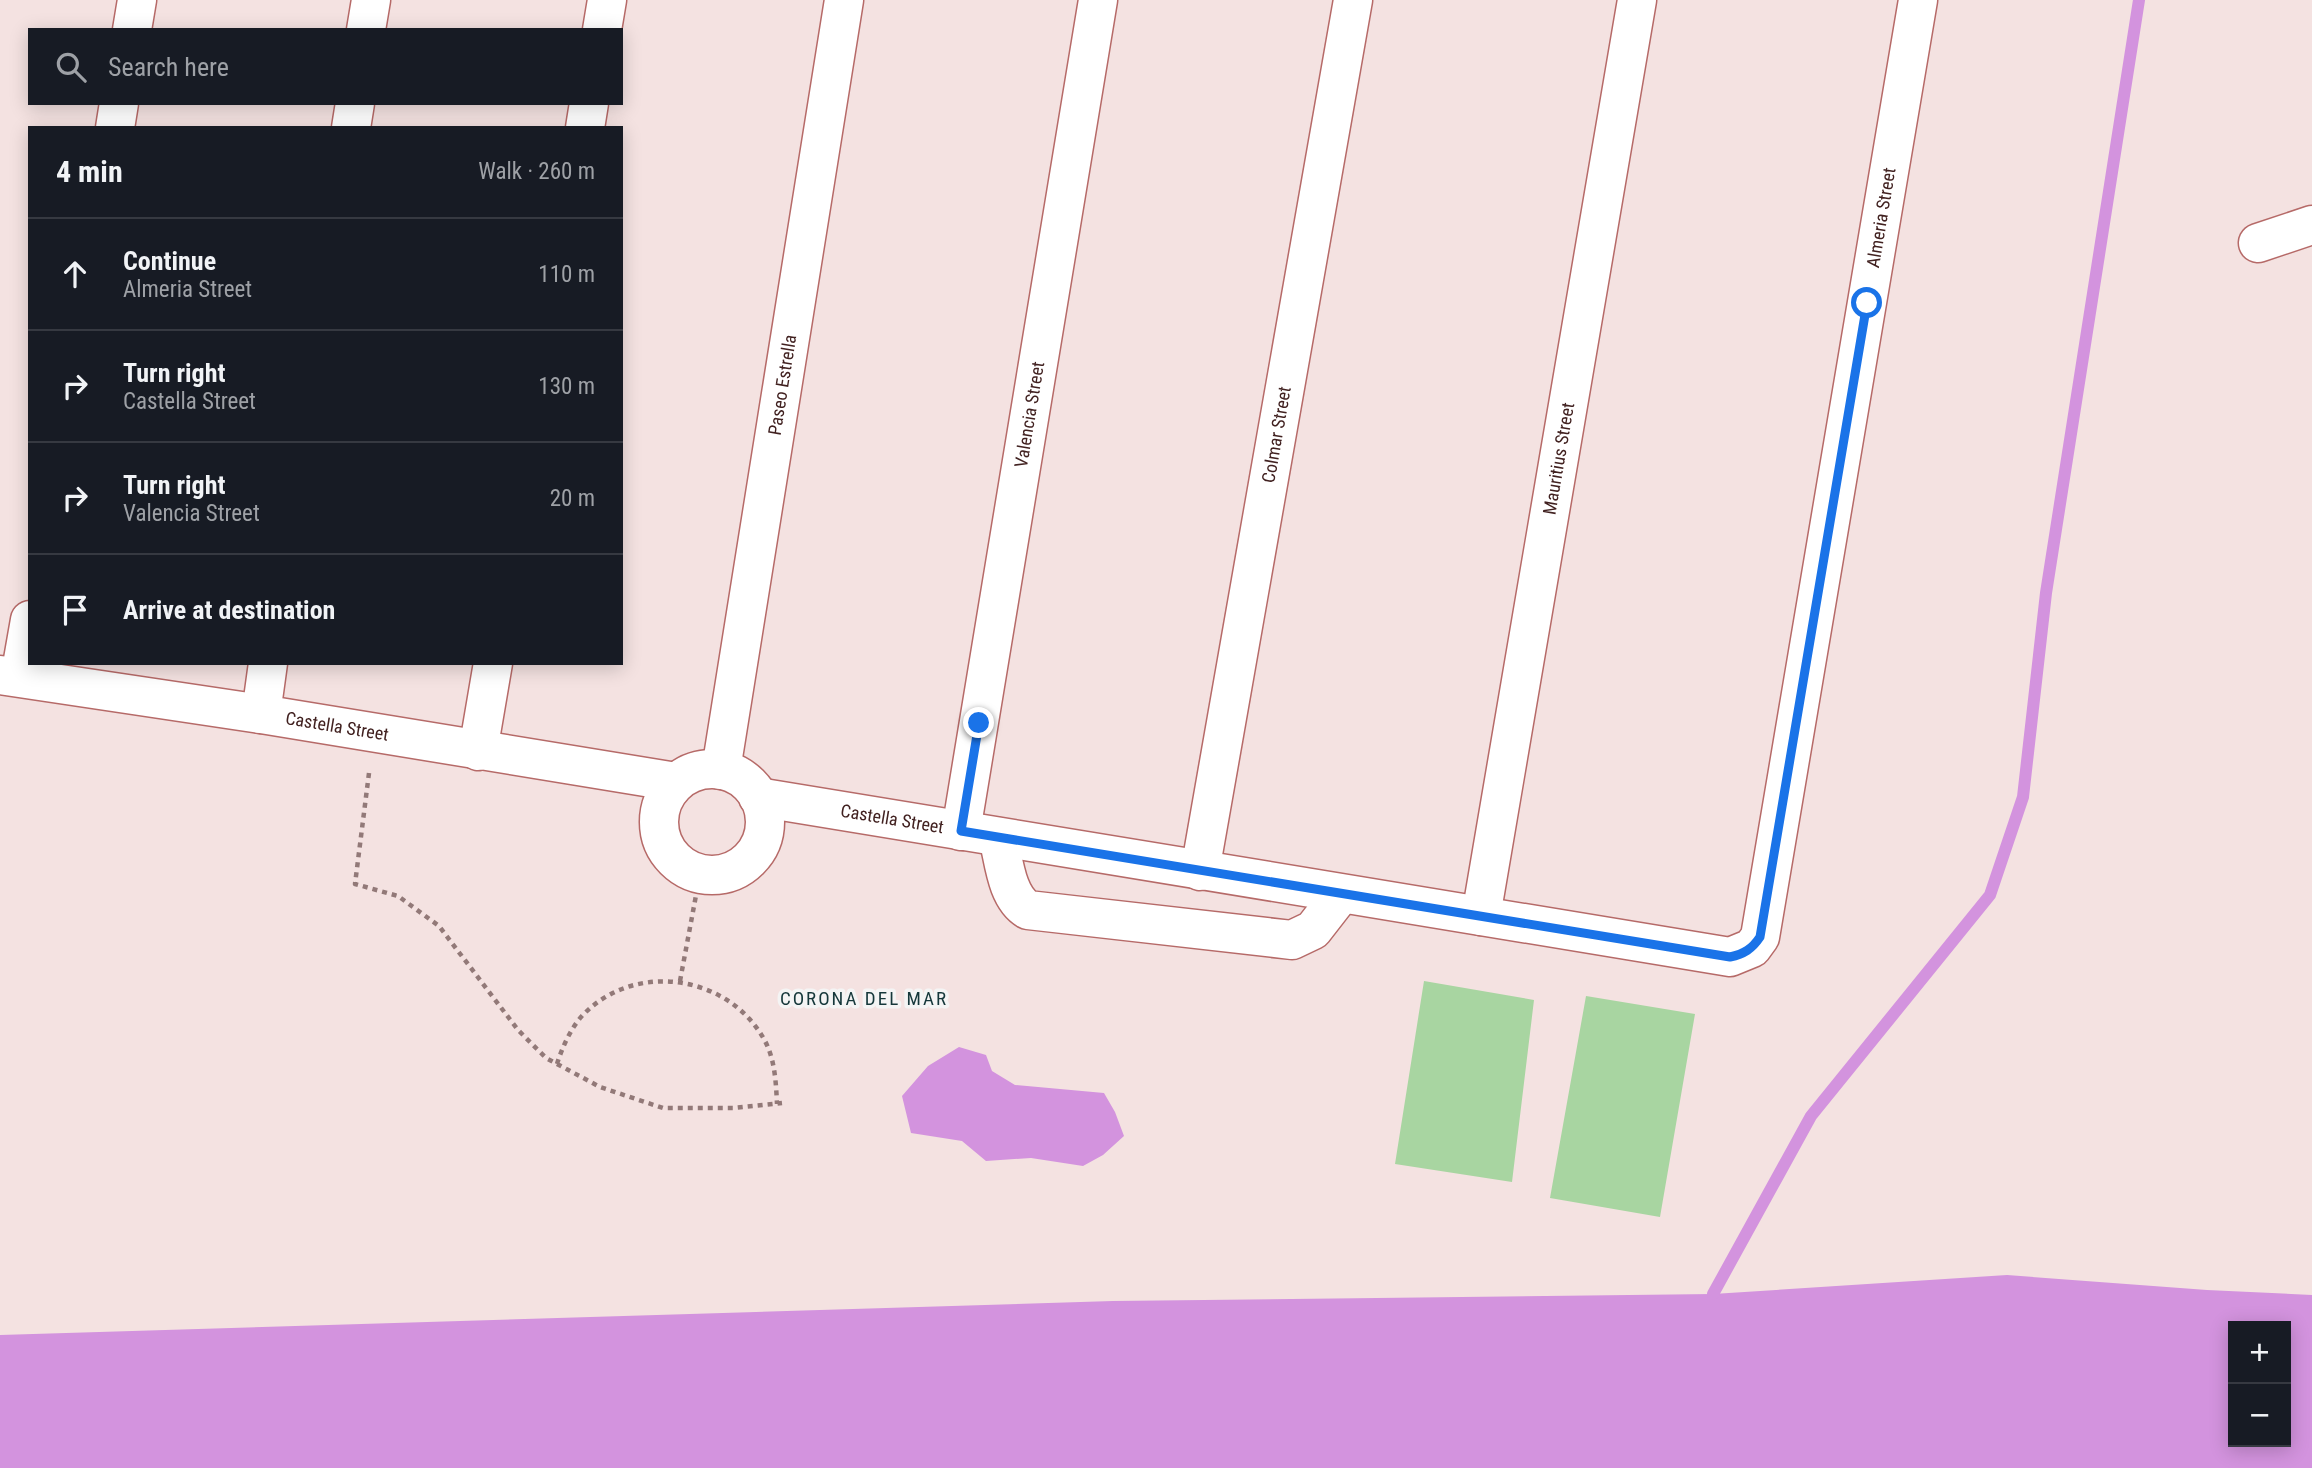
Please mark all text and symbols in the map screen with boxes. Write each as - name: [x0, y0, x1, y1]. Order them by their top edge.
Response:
- search box: [28, 28, 623, 105]
- icon: search: [52, 48, 90, 86]
- text: Search here: [108, 52, 229, 82]
- text: 4 min: [56, 154, 123, 189]
- text: Walk · 260 m: [478, 158, 595, 185]
- street label: Almeria Street: [1862, 166, 1900, 269]
- text: Continue: [123, 246, 216, 276]
- icon: ahead: [56, 255, 94, 293]
- text: 110 m: [538, 261, 595, 288]
- text: Almeria Street: [123, 276, 252, 303]
- route start: [1851, 287, 1882, 318]
- street label: Paseo Estrella: [764, 333, 800, 437]
- text: Turn right: [123, 358, 225, 388]
- street label: Valencia Street: [1010, 360, 1048, 469]
- icon: right: [56, 367, 94, 405]
- text: 130 m: [538, 373, 595, 400]
- street label: Colmar Street: [1257, 385, 1295, 484]
- text: Castella Street: [123, 388, 256, 415]
- street label: Mauritius Street: [1539, 401, 1578, 516]
- text: Turn right: [123, 470, 225, 500]
- icon: right: [56, 479, 94, 517]
- text: 20 m: [550, 485, 595, 512]
- text: Valencia Street: [123, 500, 260, 527]
- icon: arrive: [56, 591, 94, 629]
- text: Arrive at destination: [123, 595, 335, 625]
- street label: Castella Street: [284, 707, 390, 745]
- route end: [963, 707, 994, 738]
- street label: Castella Street: [839, 800, 945, 837]
- district label: CORONA DEL MAR: [780, 987, 948, 1010]
- map controls: [2228, 1321, 2291, 1447]
- button: +: [2228, 1321, 2291, 1384]
- button: −: [2228, 1384, 2291, 1447]

